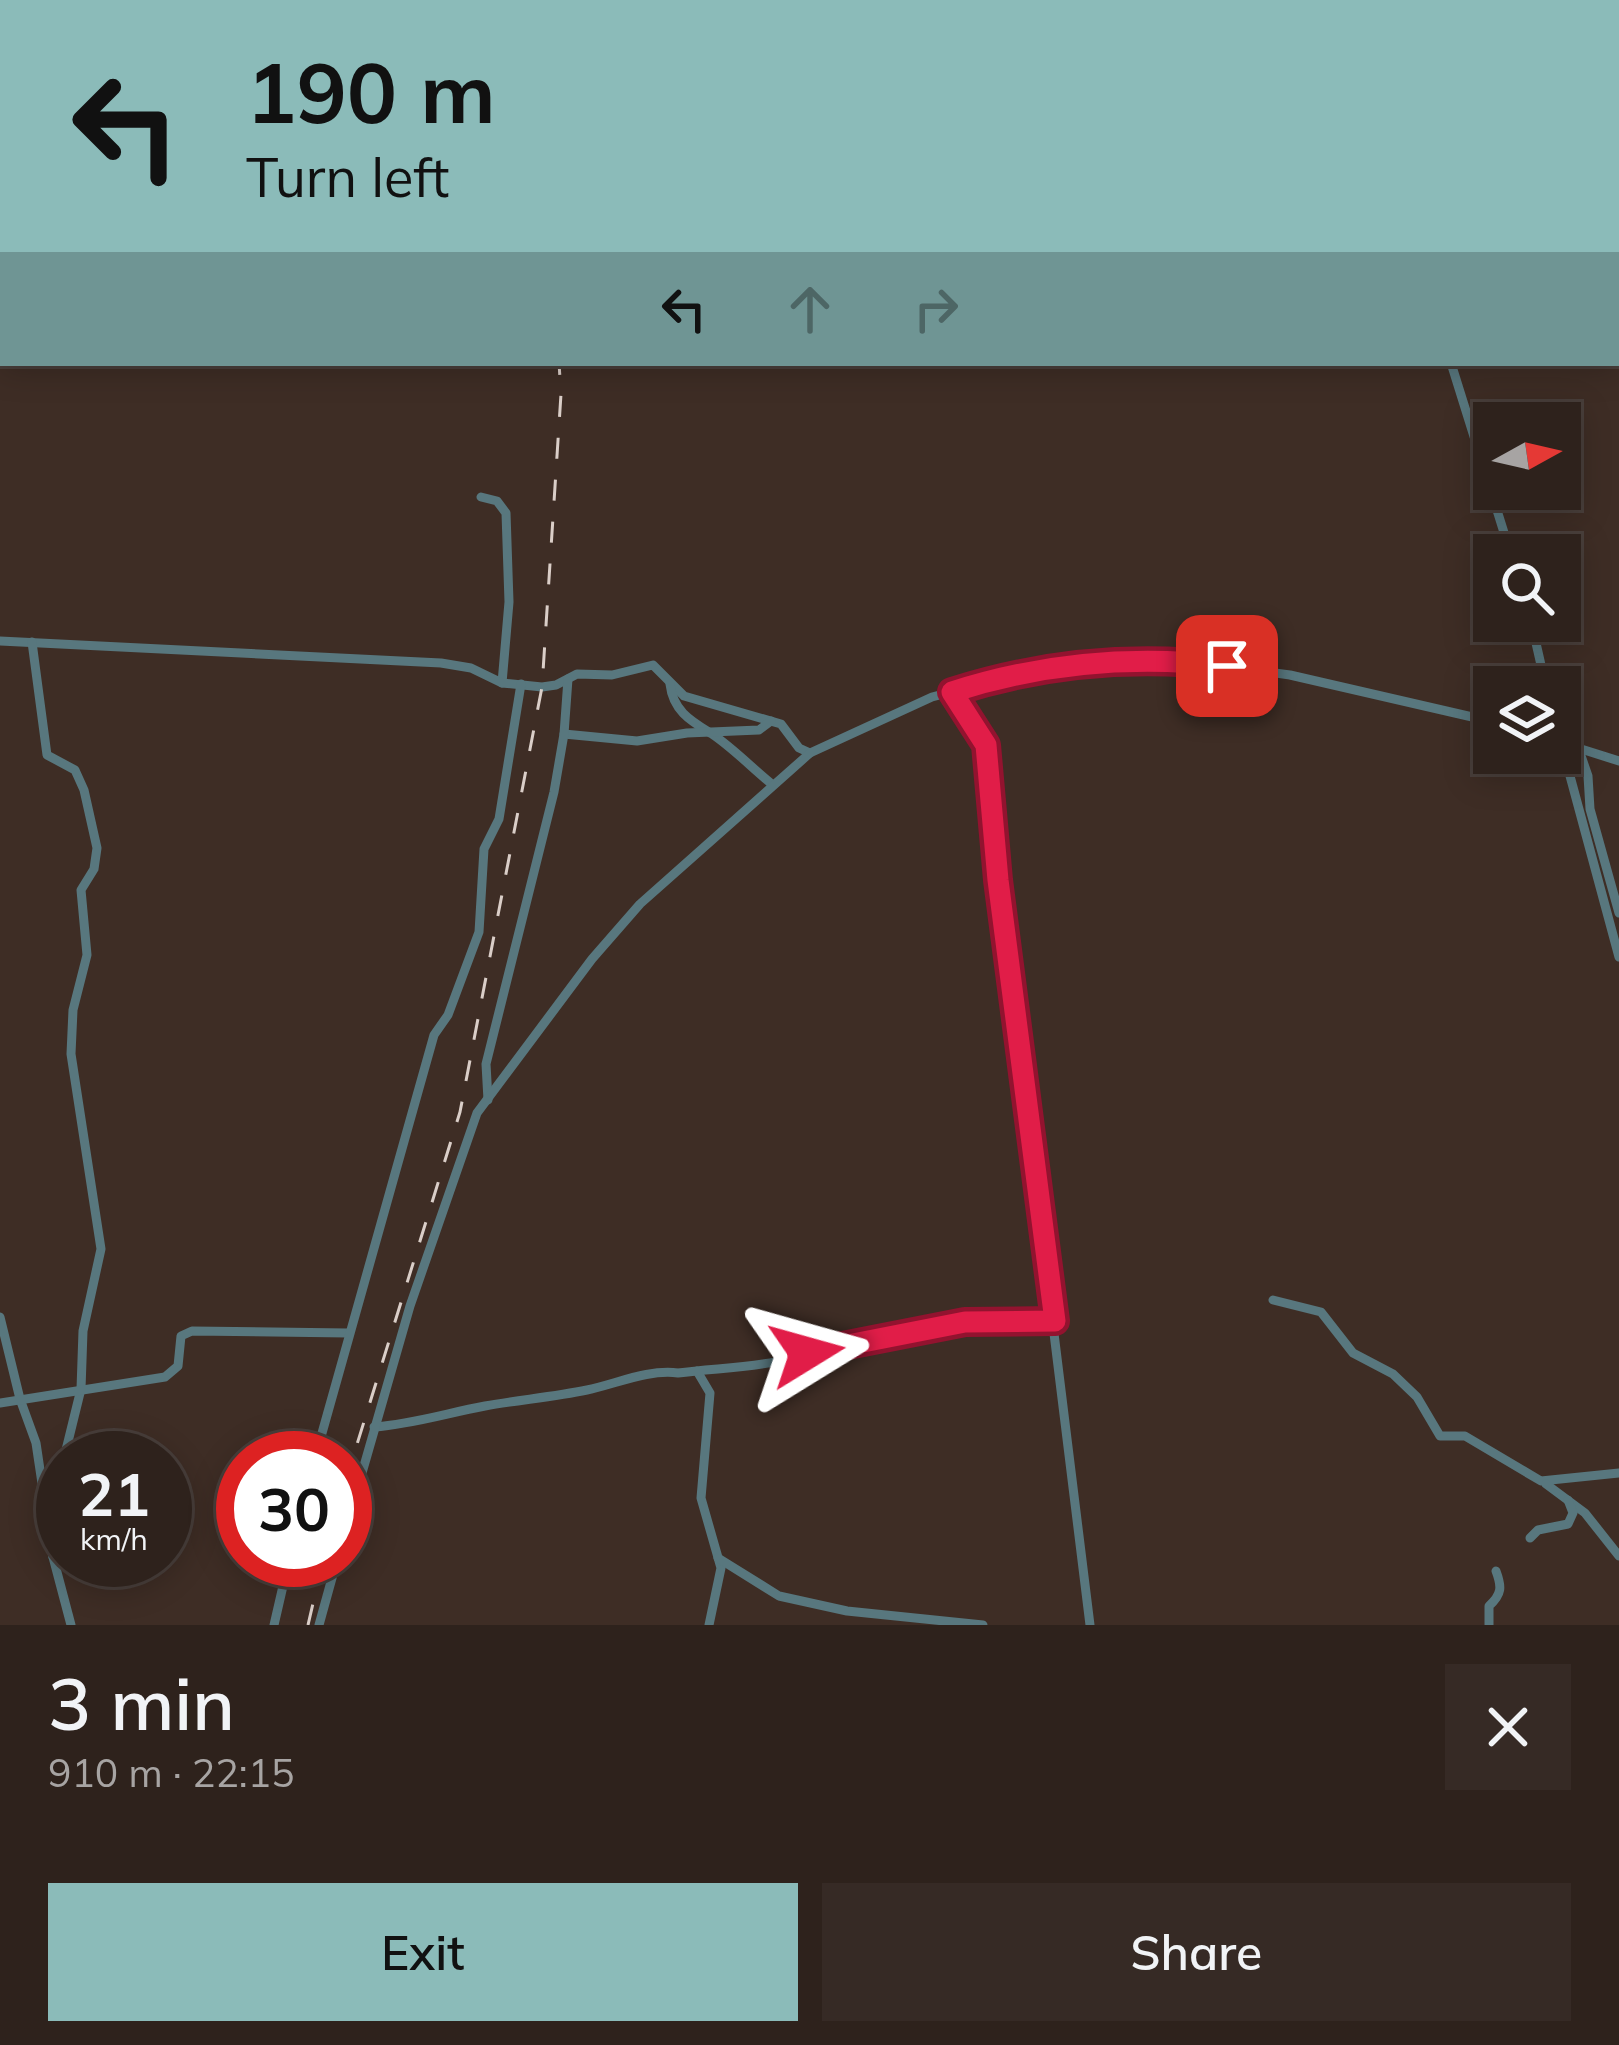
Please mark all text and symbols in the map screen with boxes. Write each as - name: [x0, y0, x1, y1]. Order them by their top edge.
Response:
- text: 190 m: [246, 39, 496, 144]
- icon: left: [48, 48, 204, 204]
- text: Turn left: [246, 143, 449, 211]
- icon: left: [651, 276, 717, 342]
- icon: ahead: [777, 276, 843, 342]
- icon: right: [903, 276, 969, 342]
- north arrow: [1473, 402, 1581, 510]
- map controls: [1473, 402, 1581, 774]
- button: search: [1473, 534, 1581, 642]
- pin: [1176, 615, 1278, 717]
- icon: arrive: [1194, 633, 1260, 699]
- button: layers: [1473, 666, 1581, 774]
- position arrow: [744, 1290, 870, 1416]
- speed limit sign: 30: [216, 1431, 372, 1587]
- text: 21: [78, 1456, 150, 1531]
- text: km/h: [80, 1520, 148, 1558]
- text: 3 min: [48, 1658, 235, 1748]
- button: close: [1445, 1664, 1571, 1790]
- text: 910 m · 22:15: [48, 1748, 294, 1797]
- button: Exit: [48, 1883, 798, 2021]
- button: Share: [822, 1883, 1571, 2021]

